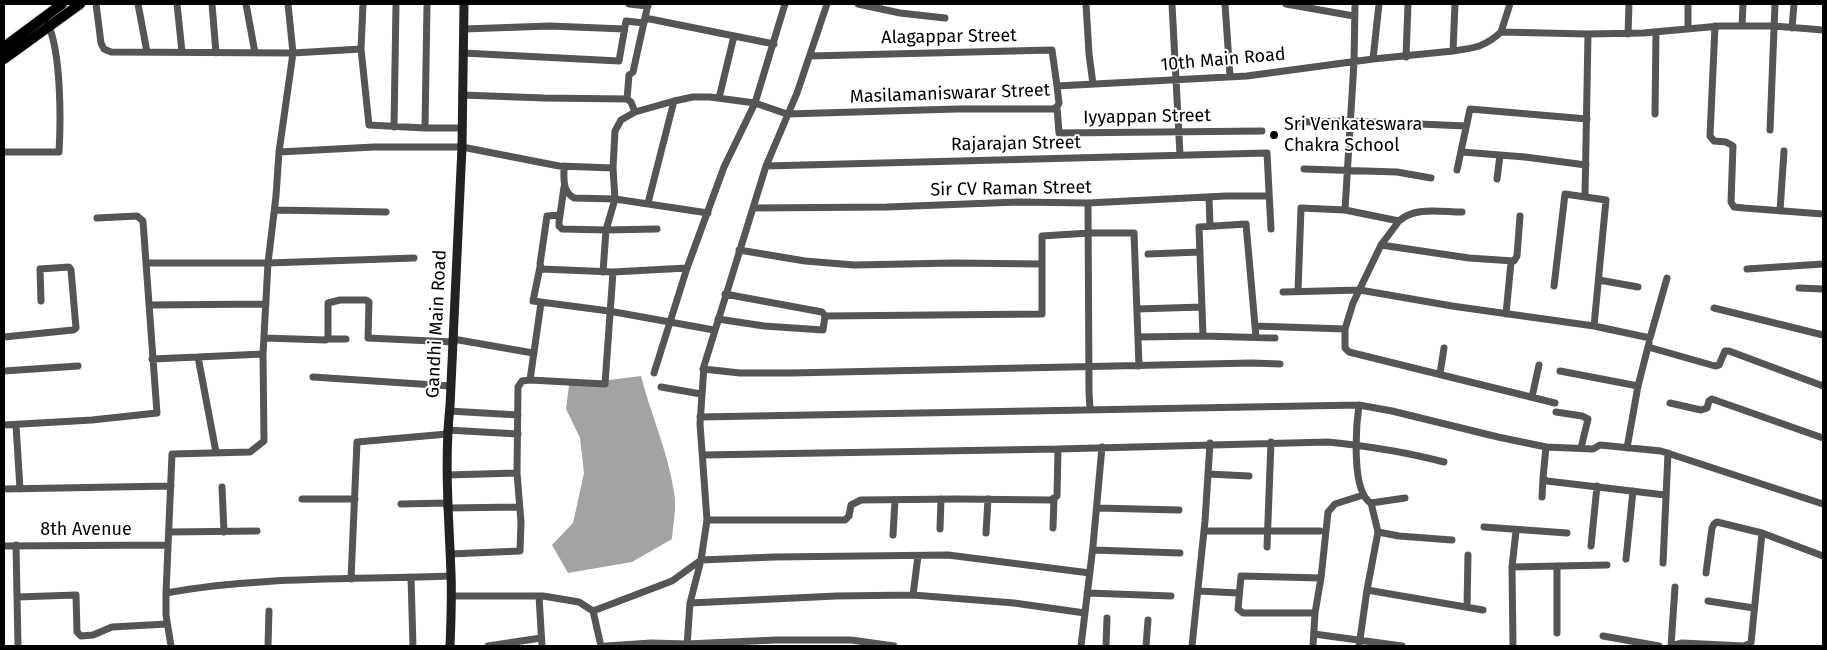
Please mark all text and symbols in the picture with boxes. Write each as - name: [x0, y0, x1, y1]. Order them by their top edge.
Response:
- street label: Alagappar Street: [881, 25, 1017, 49]
- street label: 10th Main Road: [1160, 44, 1286, 76]
- street label: Masilamaniswarar Street: [850, 80, 1050, 108]
- street label: Iyyappan Street: [1083, 105, 1211, 129]
- place label: Sri Venkateswara Chakra School: [1284, 114, 1422, 156]
- marker: Sri Venkateswara Chakra School: [1268, 129, 1280, 141]
- street label: Rajarajan Street: [951, 132, 1081, 156]
- street label: Sir CV Raman Street: [930, 177, 1092, 201]
- street label: Gandhi Main Road: [422, 249, 452, 399]
- street label: 8th Avenue: [40, 519, 132, 541]

